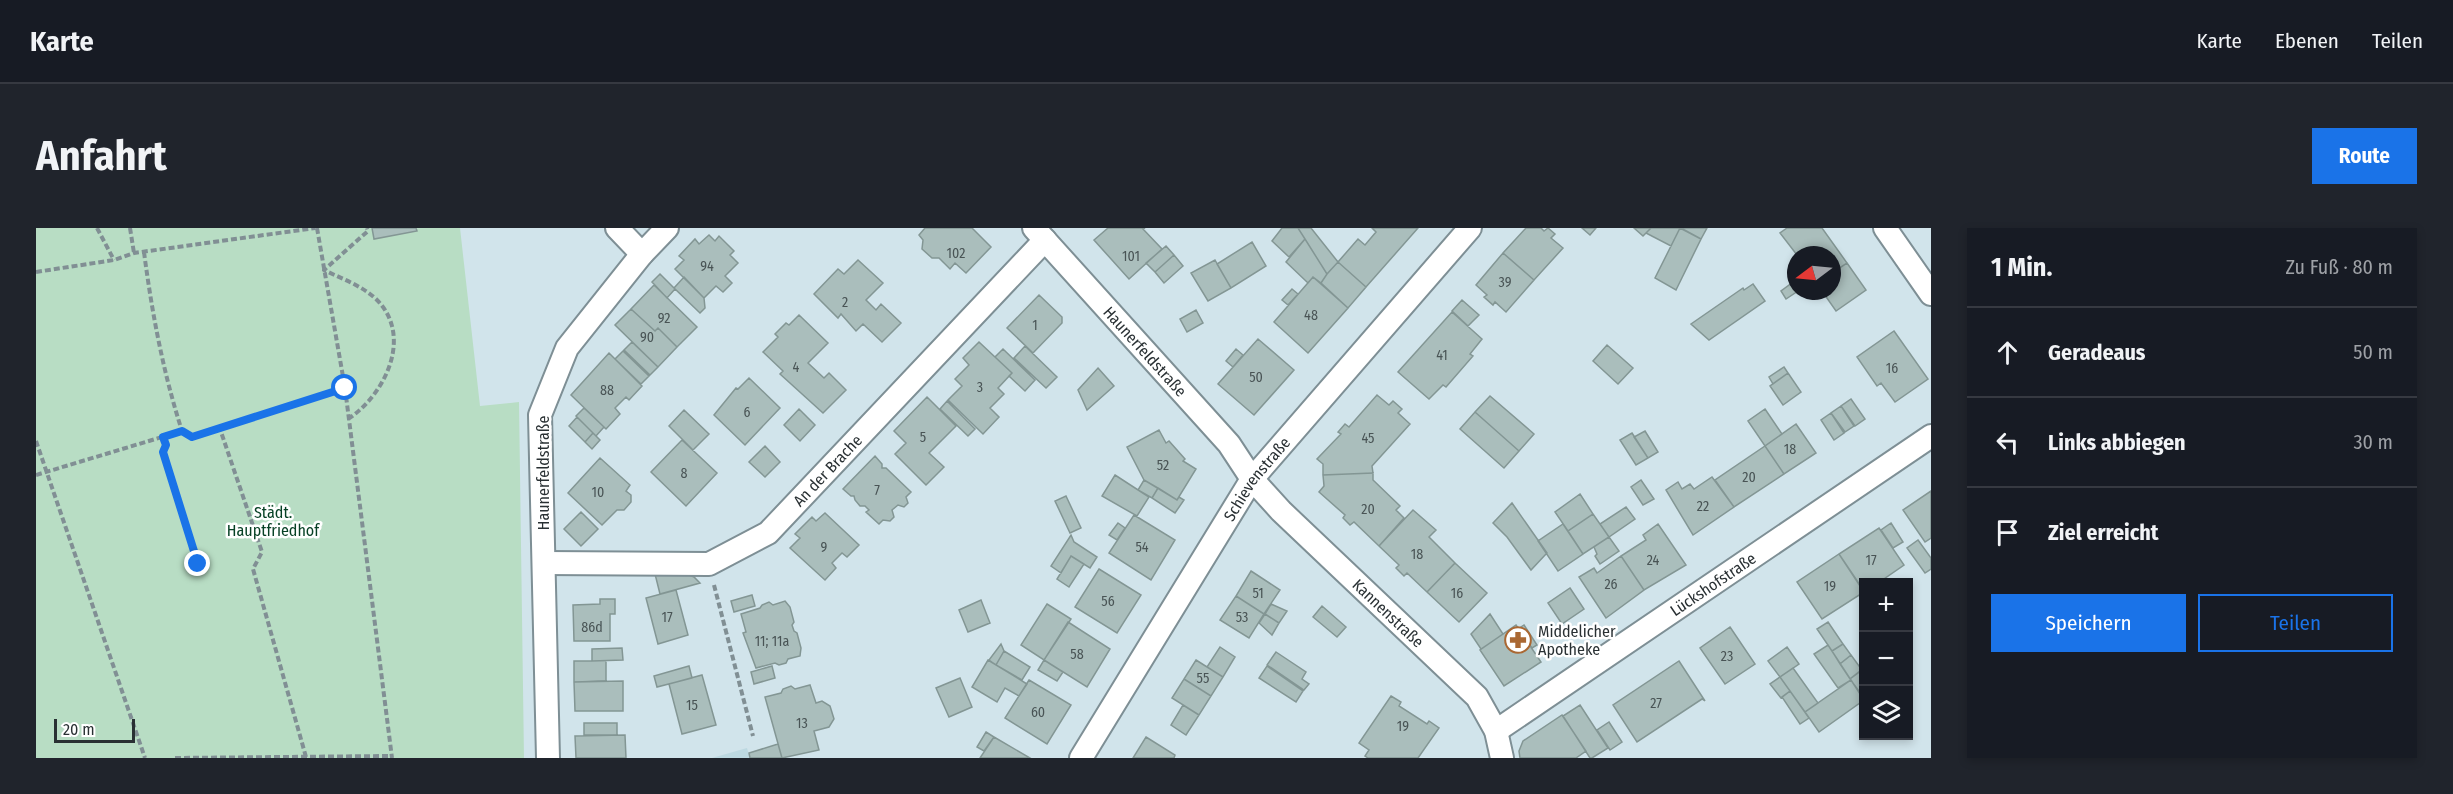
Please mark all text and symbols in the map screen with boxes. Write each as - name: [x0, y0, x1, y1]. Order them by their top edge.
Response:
- text: Karte: [30, 25, 94, 58]
- text: Karte: [2196, 28, 2242, 54]
- text: Ebenen: [2275, 28, 2339, 54]
- text: Teilen: [2372, 28, 2423, 54]
- button: Route: [2312, 128, 2417, 184]
- text: Anfahrt: [36, 131, 167, 181]
- house number: 102: [947, 245, 965, 262]
- north arrow: [1787, 246, 1841, 300]
- house number: 101: [1122, 248, 1140, 265]
- text: 1 Min.: [1991, 252, 2052, 283]
- text: Zu Fuß · 80 m: [2285, 255, 2393, 279]
- house number: 94: [700, 258, 714, 275]
- house number: 39: [1499, 274, 1512, 291]
- house number: 2: [842, 294, 848, 311]
- street label: Haunerfeldstraße: [1100, 302, 1191, 400]
- house number: 48: [1304, 307, 1318, 324]
- house number: 92: [658, 310, 670, 327]
- house number: 1: [1032, 317, 1038, 334]
- house number: 90: [640, 329, 654, 346]
- icon: ahead: [1991, 336, 2024, 369]
- text: Geradeaus: [2048, 339, 2145, 366]
- text: 50 m: [2353, 340, 2393, 364]
- house number: 41: [1436, 347, 1448, 364]
- house number: 4: [793, 359, 800, 376]
- house number: 16: [1886, 360, 1898, 377]
- house number: 50: [1249, 369, 1263, 386]
- route start: [331, 374, 357, 400]
- house number: 3: [977, 379, 983, 396]
- house number: 88: [600, 382, 614, 399]
- house number: 6: [744, 404, 751, 421]
- street label: Haunerfeldstraße: [534, 416, 553, 530]
- icon: left: [1991, 426, 2024, 459]
- house number: 5: [920, 429, 926, 446]
- text: Links abbiegen: [2048, 429, 2186, 456]
- street label: An der Brache: [789, 430, 866, 510]
- house number: 45: [1361, 430, 1375, 447]
- text: 30 m: [2353, 430, 2393, 454]
- street label: Schievenstraße: [1219, 433, 1294, 524]
- house number: 18: [1784, 441, 1796, 458]
- house number: 52: [1157, 457, 1169, 474]
- house number: 8: [681, 465, 688, 482]
- house number: 20: [1742, 469, 1756, 486]
- house number: 7: [874, 482, 880, 499]
- house number: 10: [592, 484, 604, 501]
- house number: 22: [1697, 498, 1709, 515]
- house number: 20: [1361, 501, 1375, 518]
- park label: Städt. Hauptfriedhof: [227, 503, 320, 540]
- icon: arrive: [1991, 516, 2024, 549]
- text: Ziel erreicht: [2048, 519, 2159, 546]
- house number: 9: [821, 539, 828, 556]
- house number: 54: [1135, 539, 1149, 556]
- house number: 18: [1411, 546, 1423, 563]
- street label: Lückshofstraße: [1666, 548, 1759, 620]
- route end: [184, 550, 210, 576]
- house number: 24: [1647, 552, 1660, 569]
- house number: 17: [1865, 552, 1877, 569]
- street label: Kannenstraße: [1349, 575, 1428, 651]
- house number: 26: [1604, 576, 1618, 593]
- house number: 19: [1824, 578, 1836, 595]
- map controls: [1859, 578, 1913, 740]
- button: +: [1859, 578, 1913, 632]
- house number: 51: [1252, 585, 1264, 602]
- house number: 16: [1451, 585, 1463, 602]
- house number: 56: [1101, 593, 1115, 610]
- button: Speichern: [1991, 594, 2186, 652]
- button: Teilen: [2198, 594, 2393, 652]
- house number: 17: [661, 609, 673, 626]
- house number: 53: [1236, 609, 1248, 626]
- house number: 86d: [581, 619, 603, 636]
- place label: Middelicher Apotheke: [1538, 622, 1616, 659]
- pharmacy icon: Middelicher Apotheke: [1503, 625, 1533, 655]
- button: −: [1859, 632, 1913, 686]
- house number: 11; 11a: [755, 633, 789, 650]
- house number: 58: [1070, 646, 1084, 663]
- house number: 23: [1721, 648, 1733, 665]
- house number: 55: [1197, 670, 1209, 687]
- button: layers: [1859, 686, 1913, 740]
- house number: 27: [1650, 695, 1662, 712]
- house number: 15: [686, 697, 698, 714]
- house number: 60: [1031, 704, 1045, 721]
- house number: 13: [796, 715, 808, 732]
- scale bar: [54, 716, 135, 744]
- house number: 19: [1397, 718, 1409, 735]
- text: 20 m: [63, 720, 94, 739]

